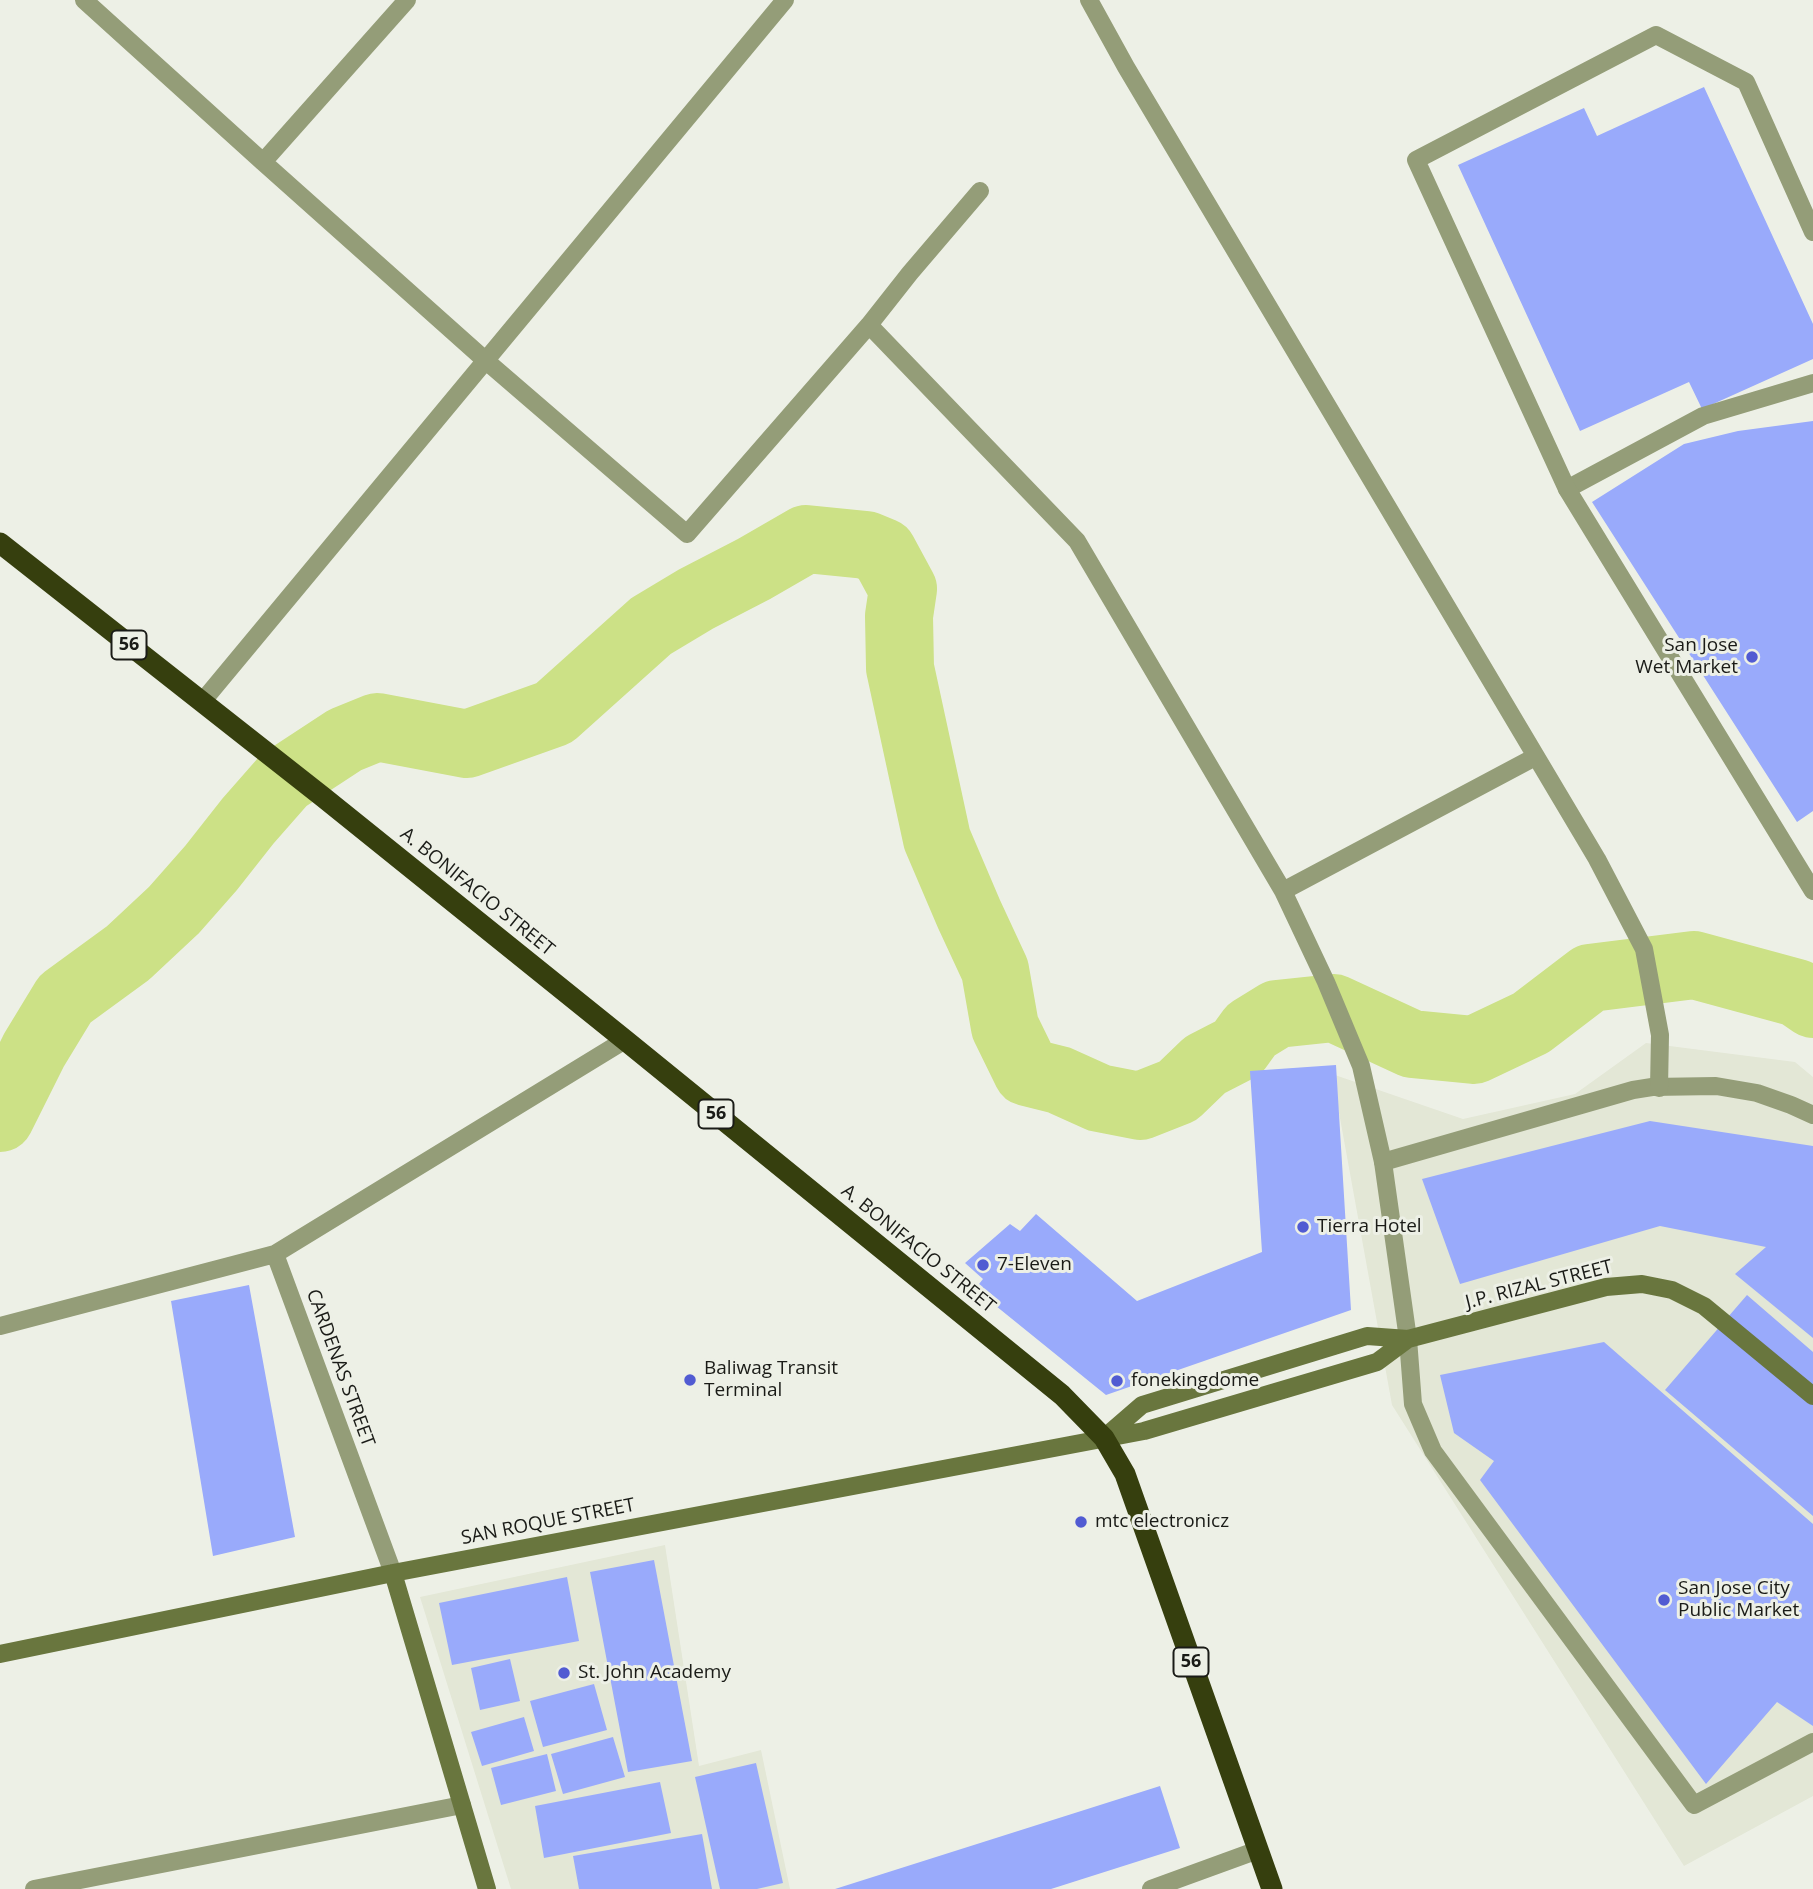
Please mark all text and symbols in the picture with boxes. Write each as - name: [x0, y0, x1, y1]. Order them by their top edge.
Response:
- road number: 56: [111, 630, 146, 660]
- place label: San Jose Wet Market: [1635, 635, 1738, 679]
- marker: San Jose Wet Market: [1744, 649, 1760, 665]
- street label: A. BONIFACIO STREET: [395, 823, 559, 961]
- road number: 56: [698, 1100, 734, 1128]
- street label: A. BONIFACIO STREET: [836, 1180, 1000, 1318]
- place label: Tierra Hotel: [1317, 1216, 1422, 1238]
- marker: Tierra Hotel: [1295, 1219, 1311, 1235]
- place label: 7-Eleven: [997, 1254, 1072, 1276]
- street label: J.P. RIZAL STREET: [1463, 1256, 1615, 1314]
- marker: 7-Eleven: [975, 1257, 991, 1273]
- street label: CARDENAS STREET: [301, 1286, 379, 1450]
- place label: Baliwag Transit Terminal: [704, 1358, 838, 1402]
- place label: fonekingdome: [1131, 1370, 1259, 1392]
- marker: Baliwag Transit Terminal: [682, 1372, 698, 1388]
- marker: fonekingdome: [1109, 1373, 1125, 1389]
- street label: SAN ROQUE STREET: [459, 1494, 637, 1550]
- place label: mtc electronicz: [1095, 1511, 1229, 1533]
- marker: mtc electronicz: [1073, 1514, 1089, 1530]
- place label: San Jose City Public Market: [1678, 1578, 1799, 1622]
- marker: San Jose City Public Market: [1656, 1592, 1672, 1608]
- road number: 56: [1174, 1647, 1208, 1676]
- place label: St. John Academy: [578, 1662, 731, 1684]
- marker: St. John Academy: [556, 1665, 572, 1681]

